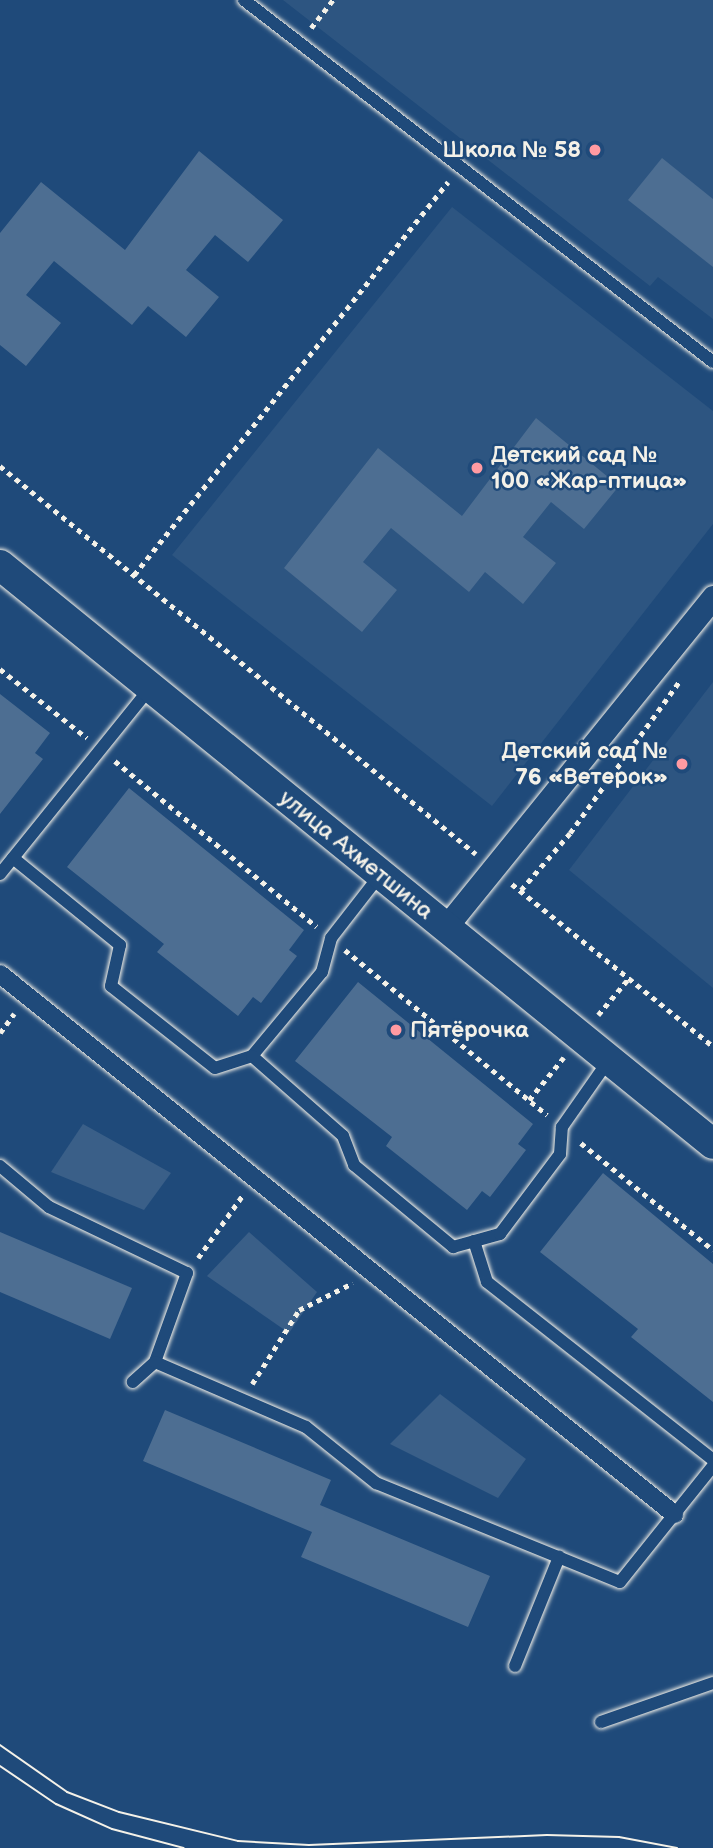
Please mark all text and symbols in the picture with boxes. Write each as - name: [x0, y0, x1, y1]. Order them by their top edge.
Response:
- place label: Школа № 58: [442, 136, 581, 164]
- marker: Школа № 58: [587, 142, 603, 158]
- place label: Детский сад № 100 «Жар-птица»: [491, 441, 687, 495]
- marker: Детский сад № 100 «Жар-птица»: [469, 460, 485, 476]
- place label: Детский сад № 76 «Ветерок»: [501, 737, 668, 791]
- marker: Детский сад № 76 «Ветерок»: [674, 756, 690, 772]
- street label: улица Ахметшина: [273, 784, 439, 926]
- place label: Пятёрочка: [410, 1016, 528, 1044]
- marker: Пятёрочка: [388, 1022, 404, 1038]

